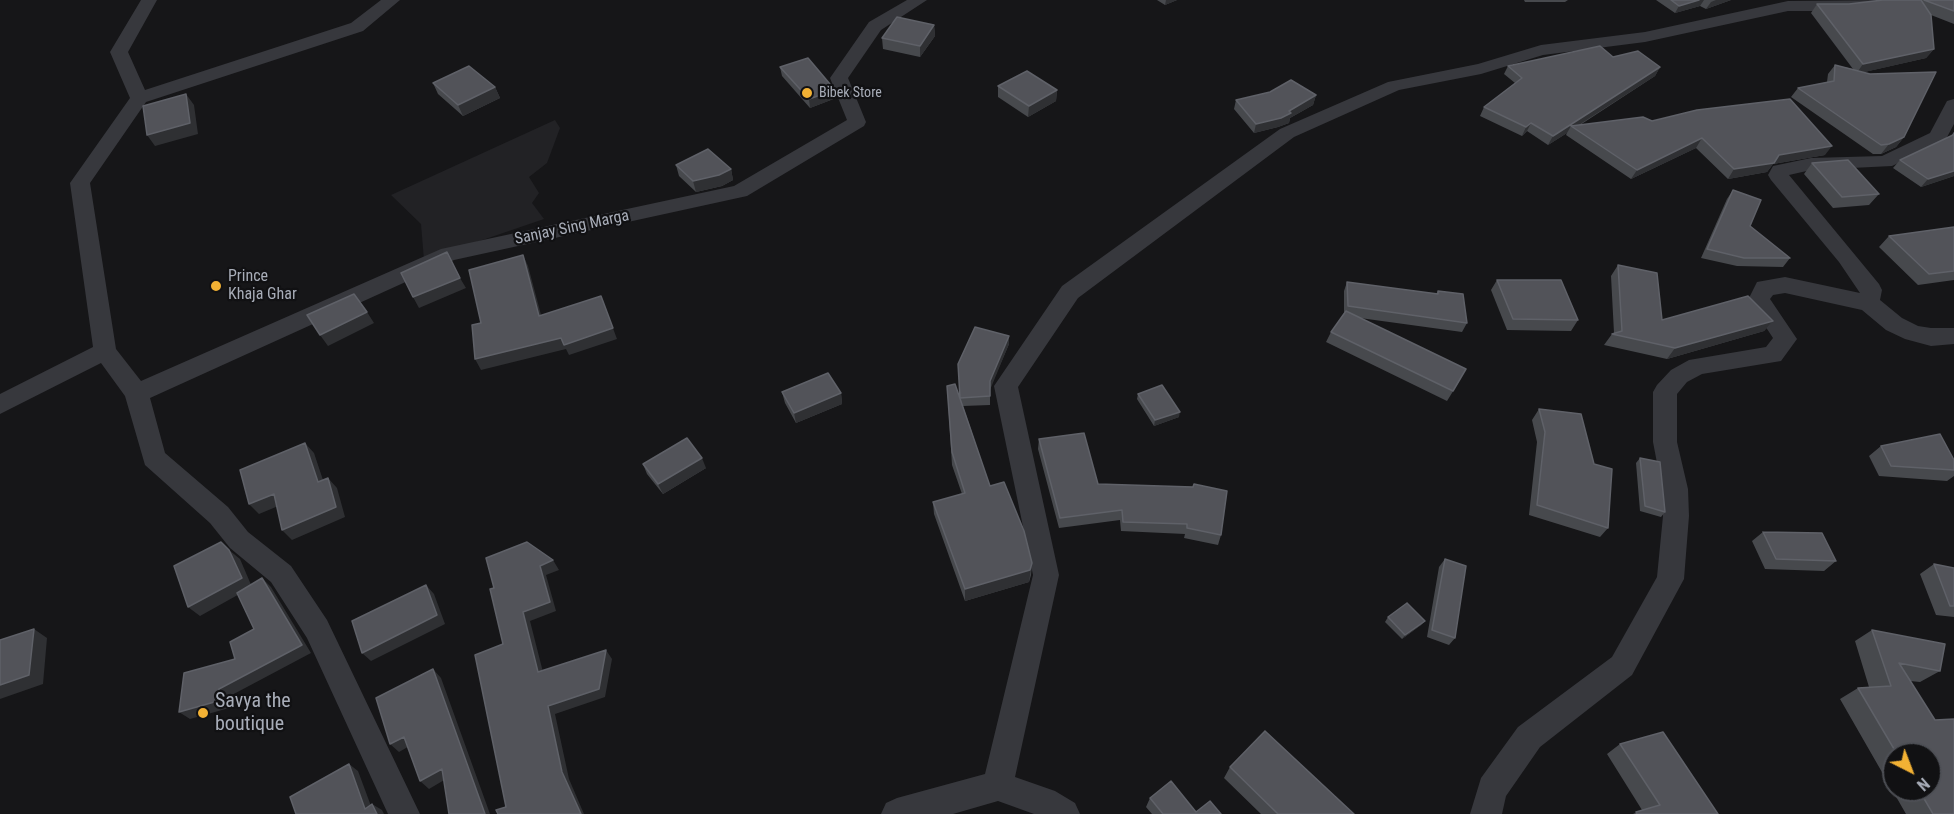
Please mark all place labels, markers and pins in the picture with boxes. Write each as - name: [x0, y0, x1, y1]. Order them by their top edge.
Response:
- place label: Bibek Store: [819, 85, 882, 101]
- marker: Bibek Store: [800, 86, 814, 100]
- place label: Prince Khaja Ghar: [228, 267, 297, 305]
- marker: Prince Khaja Ghar: [209, 279, 223, 293]
- place label: Savya the boutique: [215, 690, 291, 737]
- marker: Savya the boutique: [196, 706, 210, 720]

